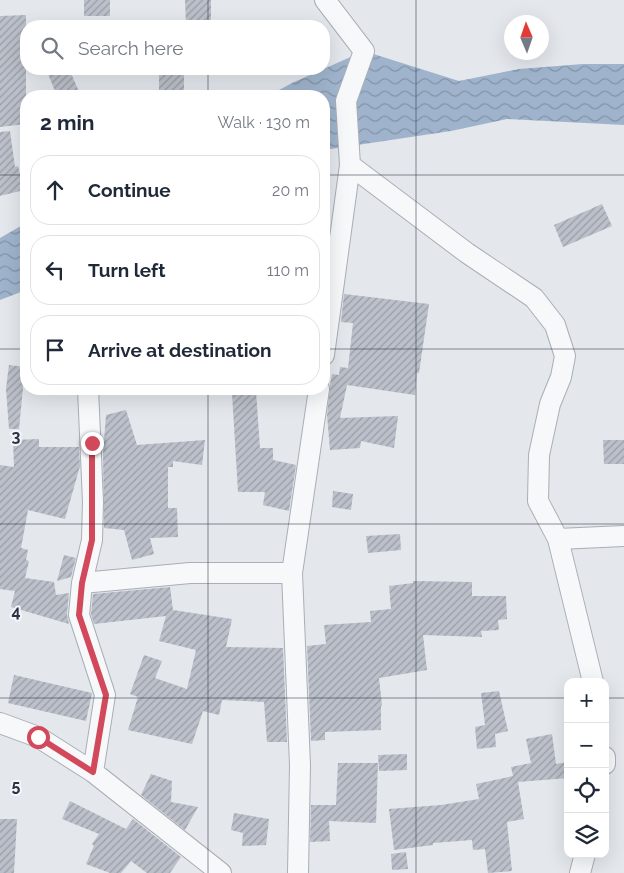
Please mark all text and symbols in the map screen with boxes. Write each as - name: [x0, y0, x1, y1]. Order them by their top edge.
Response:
- north arrow: [504, 15, 549, 60]
- search box: [20, 20, 330, 75]
- icon: search: [38, 34, 66, 62]
- text: Search here: [78, 37, 184, 59]
- text: 2 min: [40, 110, 94, 135]
- text: Walk · 130 m: [217, 113, 310, 132]
- icon: ahead: [41, 176, 69, 204]
- text: Continue: [88, 179, 171, 201]
- text: 20 m: [272, 181, 309, 200]
- icon: left: [41, 256, 69, 284]
- text: Turn left: [88, 259, 165, 281]
- text: 110 m: [267, 261, 309, 280]
- icon: arrive: [41, 336, 69, 364]
- text: Arrive at destination: [88, 339, 272, 361]
- text: 3: [12, 427, 21, 446]
- route end: [81, 432, 104, 455]
- text: 4: [11, 602, 21, 621]
- map controls: [564, 678, 609, 858]
- button: +: [564, 678, 609, 723]
- button: −: [564, 723, 609, 768]
- route start: [27, 726, 50, 749]
- button: locate: [564, 768, 609, 813]
- text: 5: [12, 776, 21, 795]
- button: layers: [564, 813, 609, 858]

